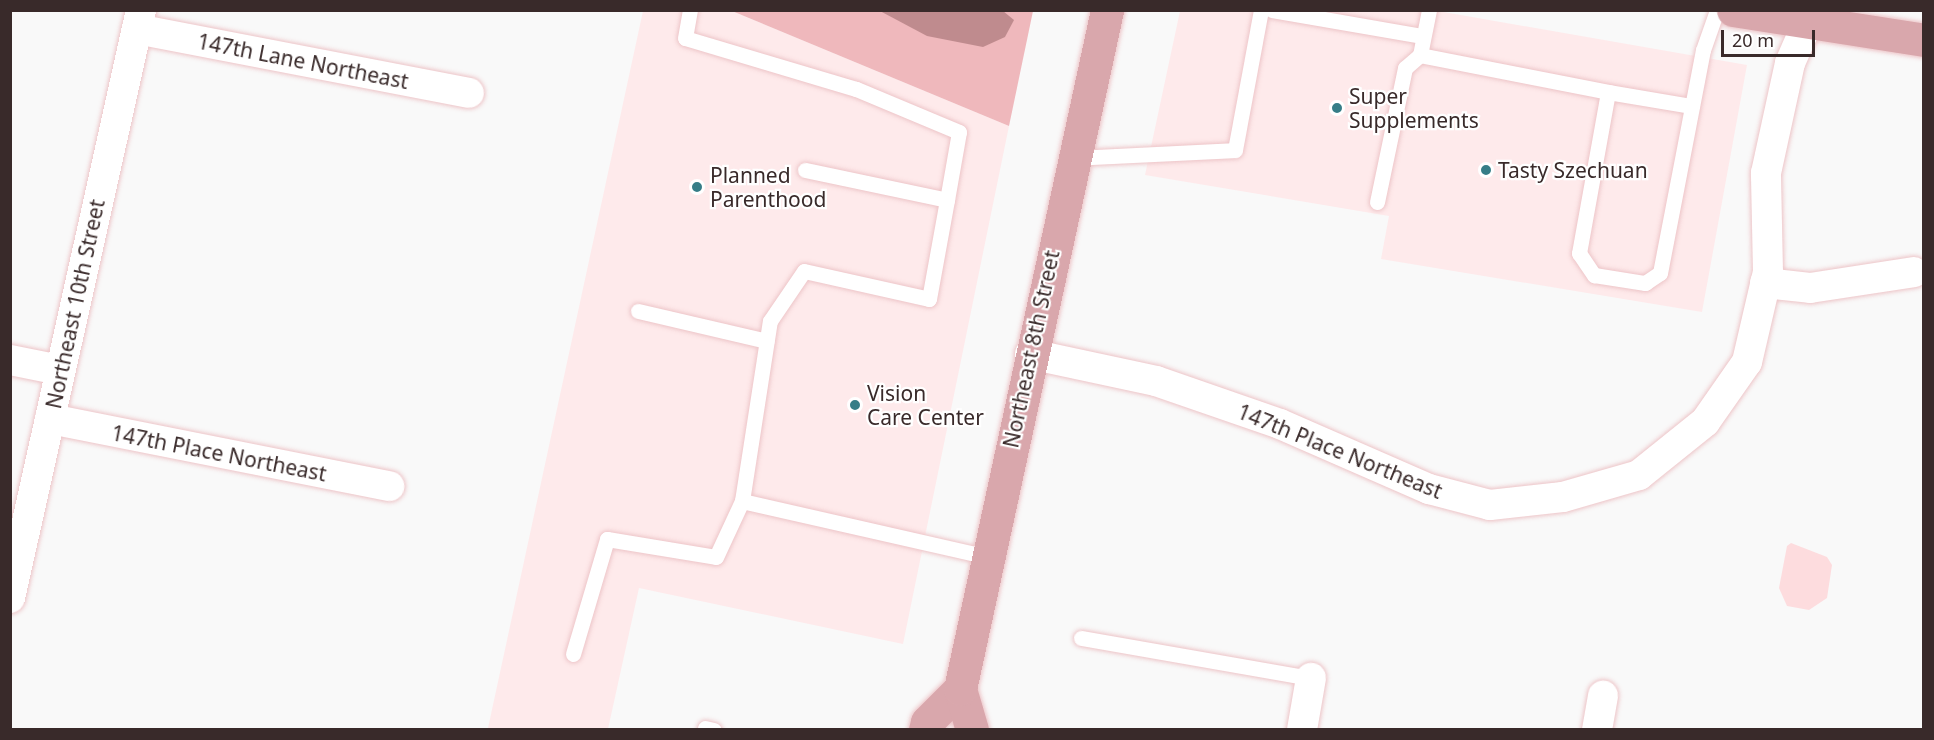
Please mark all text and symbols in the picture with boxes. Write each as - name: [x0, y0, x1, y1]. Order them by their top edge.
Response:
- scale bar: [1724, 18, 1818, 56]
- street label: 147th Lane Northeast: [195, 28, 411, 94]
- text: 20 m: [1732, 28, 1774, 52]
- place label: Super Supplements: [1349, 83, 1479, 133]
- marker: Super Supplements: [1330, 101, 1344, 115]
- place label: Tasty Szechuan: [1498, 157, 1648, 183]
- place label: Planned Parenthood: [710, 162, 826, 212]
- marker: Tasty Szechuan: [1479, 163, 1493, 177]
- marker: Planned Parenthood: [688, 178, 706, 196]
- street label: Northeast 10th Street: [41, 197, 109, 411]
- street label: Northeast 8th Street: [998, 248, 1064, 450]
- place label: Vision Care Center: [867, 380, 984, 430]
- marker: Vision Care Center: [848, 398, 862, 412]
- street label: 147th Place Northeast: [1234, 398, 1446, 504]
- street label: 147th Place Northeast: [109, 420, 329, 486]

